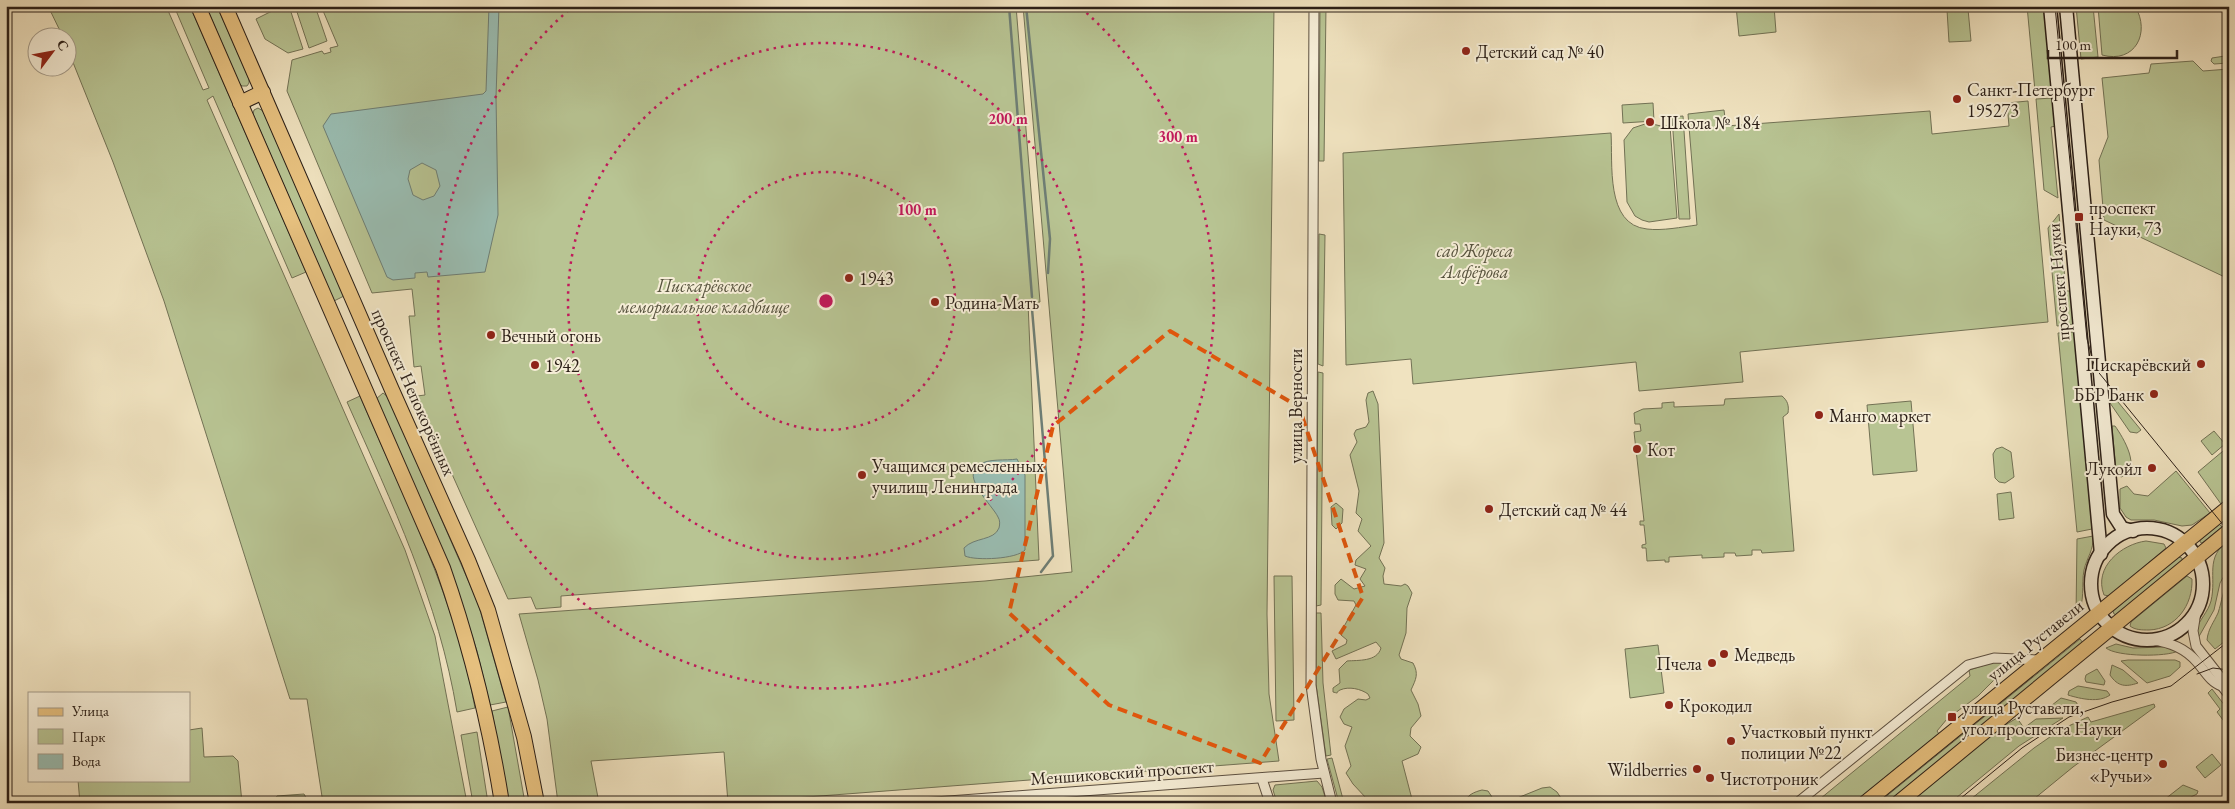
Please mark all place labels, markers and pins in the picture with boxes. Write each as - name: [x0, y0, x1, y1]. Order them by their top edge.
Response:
- place label: Детский сад № 40: [1476, 40, 1604, 63]
- marker: Детский сад № 40: [1460, 45, 1472, 57]
- place label: Санкт-Петербург 195273: [1967, 78, 2095, 122]
- marker: Санкт-Петербург 195273: [1951, 93, 1963, 105]
- place label: Школа № 184: [1660, 111, 1760, 134]
- marker: Школа № 184: [1644, 116, 1656, 128]
- place label: проспект Науки, 73: [2089, 196, 2162, 240]
- marker: проспект Науки, 73: [2073, 211, 2085, 223]
- place label: 1943: [859, 267, 894, 290]
- marker: 1943: [843, 272, 855, 284]
- place label: Родина-Мать: [945, 291, 1039, 314]
- centre of rings: [817, 292, 835, 310]
- marker: Родина-Мать: [929, 296, 941, 308]
- place label: Вечный огонь: [501, 324, 601, 347]
- marker: Вечный огонь: [485, 329, 497, 341]
- place label: Пискарёвский: [2085, 353, 2191, 376]
- place label: 1942: [545, 354, 580, 377]
- marker: Пискарёвский: [2195, 358, 2207, 370]
- marker: 1942: [529, 359, 541, 371]
- place label: ББР Банк: [2074, 383, 2144, 406]
- marker: ББР Банк: [2148, 388, 2160, 400]
- place label: Манго маркет: [1829, 404, 1931, 427]
- marker: Манго маркет: [1813, 409, 1825, 421]
- place label: Кот: [1647, 438, 1675, 461]
- marker: Кот: [1631, 443, 1643, 455]
- place label: Учащимся ремесленных училищ Ленинграда: [871, 454, 1044, 498]
- place label: Лукойл: [2086, 457, 2142, 480]
- marker: Лукойл: [2146, 462, 2158, 474]
- marker: Учащимся ремесленных училищ Ленинграда: [856, 469, 868, 481]
- place label: Детский сад № 44: [1499, 498, 1627, 521]
- marker: Детский сад № 44: [1483, 503, 1495, 515]
- place label: Медведь: [1734, 643, 1795, 666]
- marker: Медведь: [1718, 648, 1730, 660]
- place label: Пчела: [1656, 652, 1703, 675]
- marker: Пчела: [1706, 657, 1718, 669]
- place label: Крокодил: [1679, 694, 1753, 717]
- place label: улица Руставели, угол проспекта Науки: [1962, 696, 2122, 740]
- marker: Крокодил: [1663, 699, 1675, 711]
- marker: улица Руставели, угол проспекта Науки: [1946, 711, 1958, 723]
- place label: Участковый пункт полиции №22: [1740, 720, 1873, 764]
- marker: Участковый пункт полиции №22: [1725, 735, 1737, 747]
- place label: Бизнес-центр «Ручьи»: [2055, 743, 2153, 787]
- place label: Wildberries: [1607, 758, 1687, 781]
- marker: Бизнес-центр «Ручьи»: [2157, 758, 2169, 770]
- marker: Wildberries: [1691, 763, 1703, 775]
- place label: Чистотроник: [1720, 767, 1819, 790]
- marker: Чистотроник: [1704, 772, 1716, 784]

